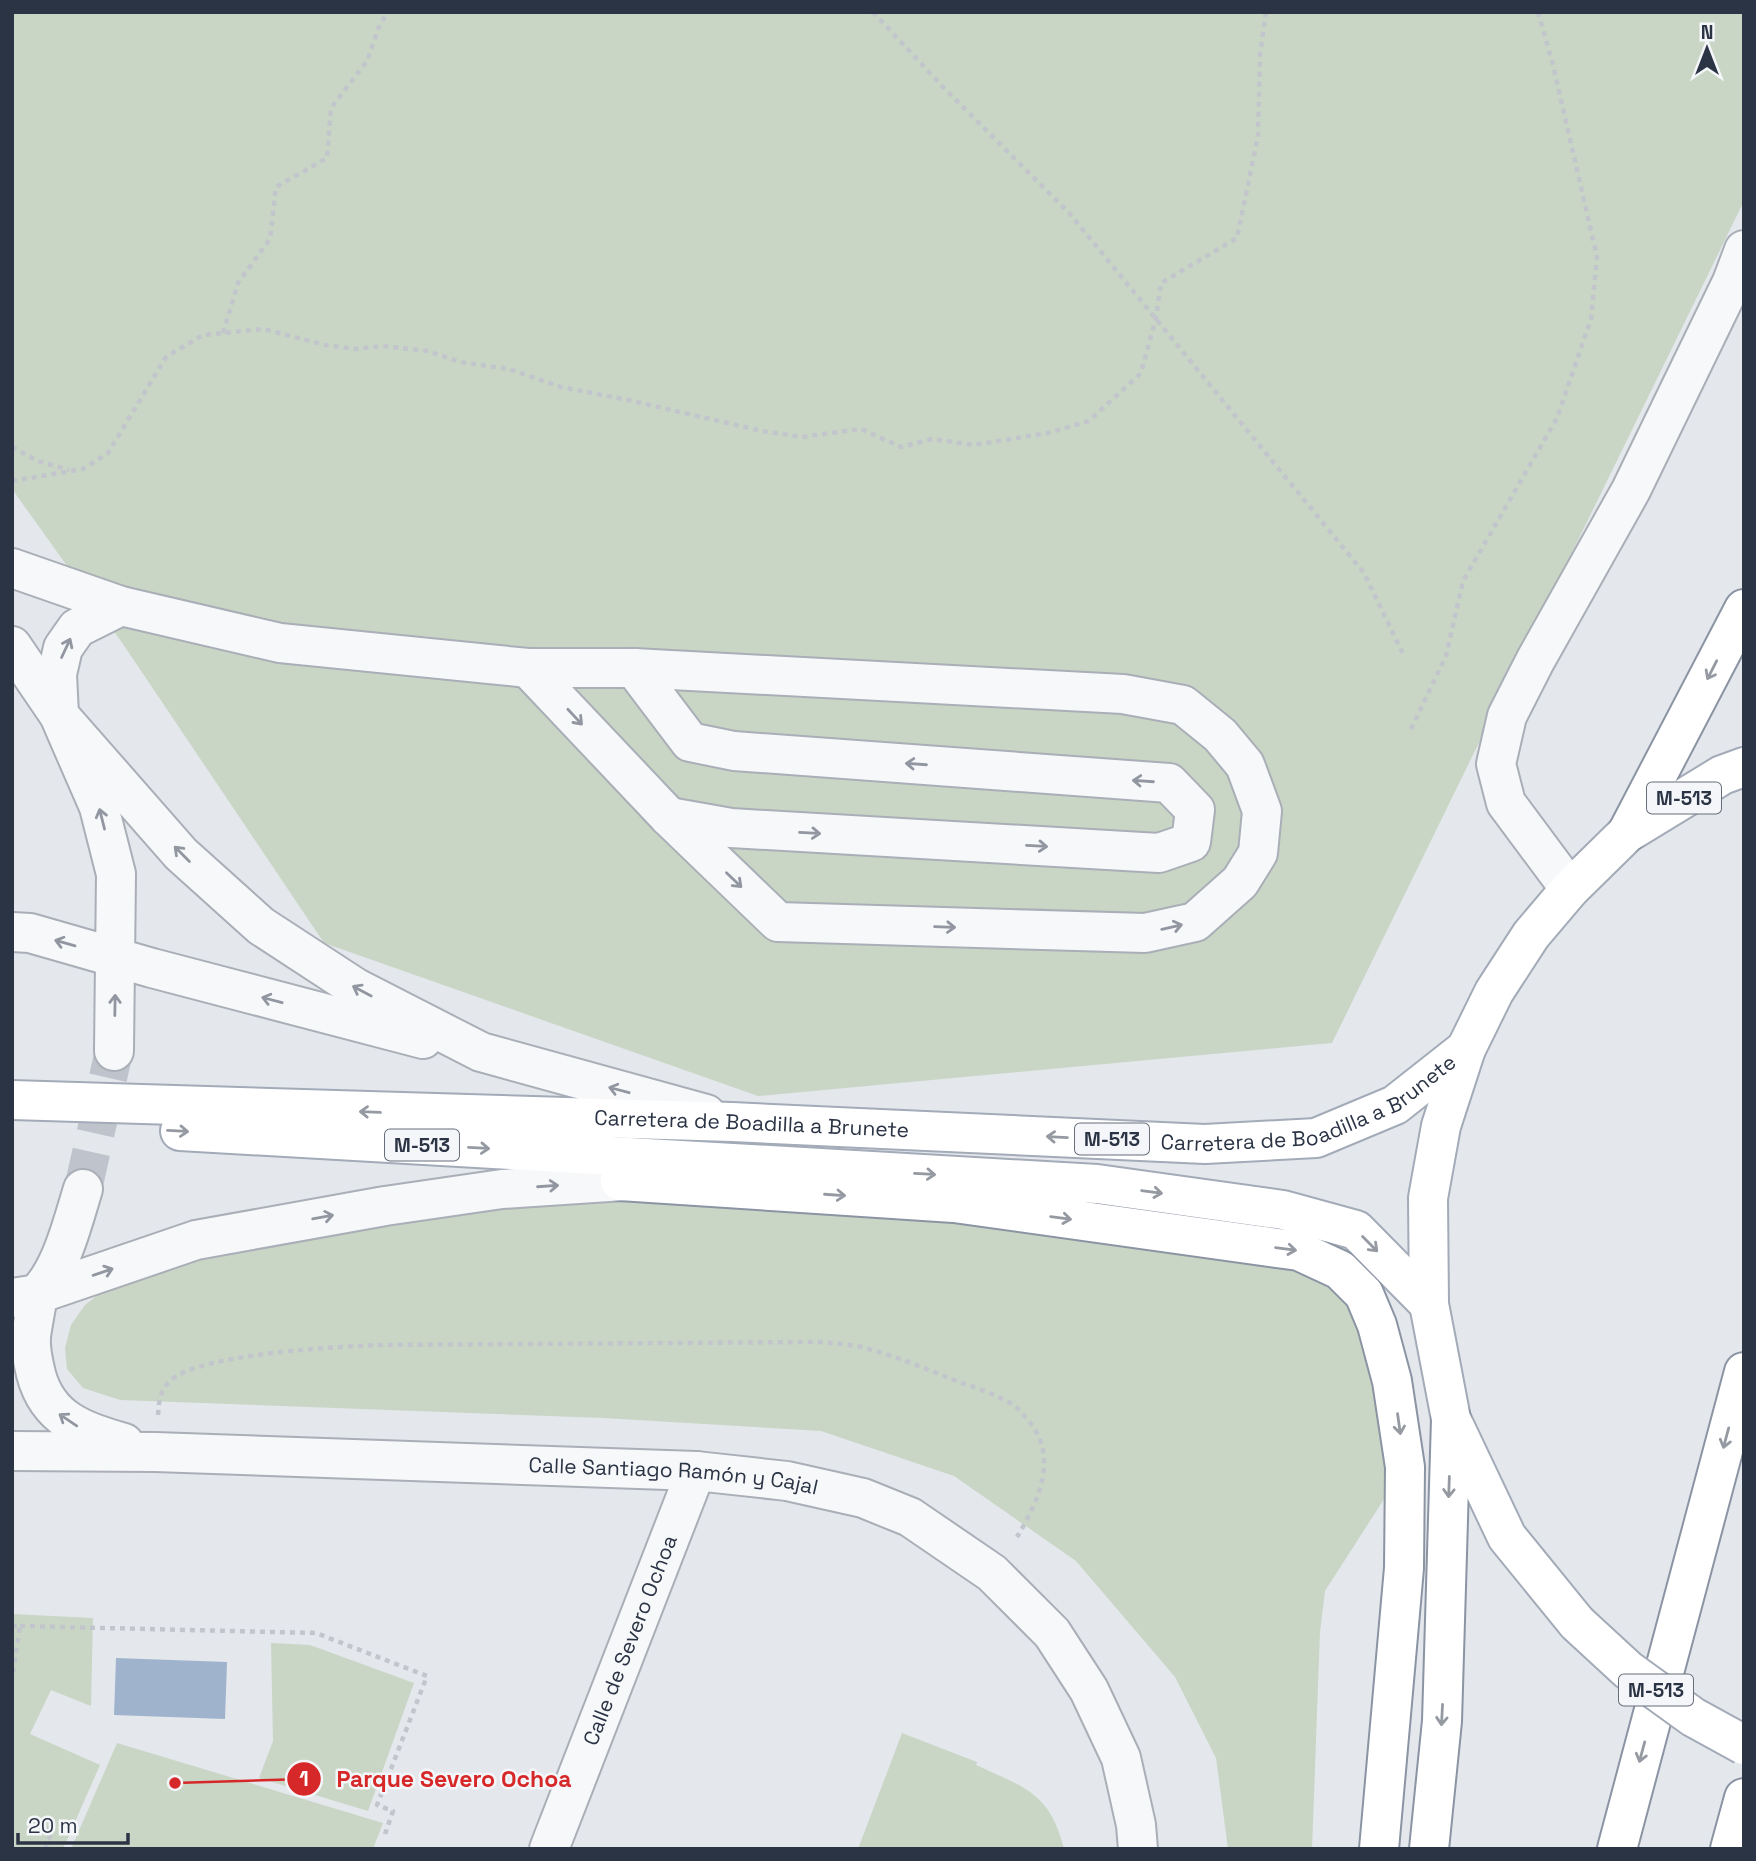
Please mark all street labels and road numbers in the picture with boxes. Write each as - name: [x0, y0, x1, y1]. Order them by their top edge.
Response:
- road number: M-513: [1647, 782, 1721, 814]
- street label: Carretera de Boadilla a Brunete: [1160, 1048, 1461, 1157]
- street label: Carretera de Boadilla a Brunete: [594, 1104, 910, 1143]
- road number: M-513: [1075, 1124, 1149, 1154]
- road number: M-513: [385, 1130, 459, 1161]
- street label: Calle Santiago Ramón y Cajal: [528, 1451, 821, 1501]
- street label: Calle de Severo Ochoa: [577, 1531, 683, 1749]
- road number: M-513: [1619, 1674, 1693, 1706]

